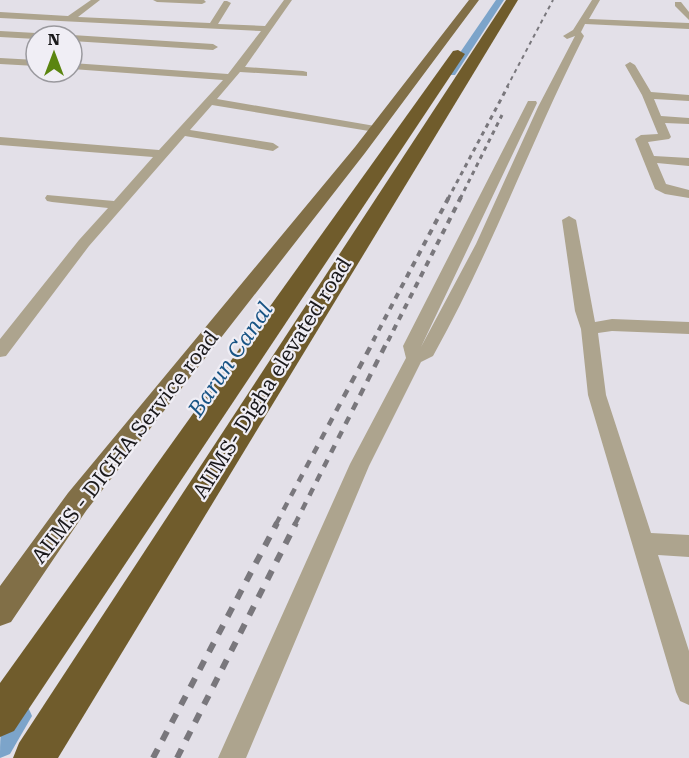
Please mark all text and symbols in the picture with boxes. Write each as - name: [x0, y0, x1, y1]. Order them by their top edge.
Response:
- north arrow: [24, 24, 84, 84]
- text: N: [48, 30, 60, 49]
- street label: AIIMS- Digha elevated road: [188, 253, 356, 503]
- water label: Barun Canal: [183, 298, 278, 422]
- street label: AIIMS - DIGHA Service road: [27, 326, 224, 568]

